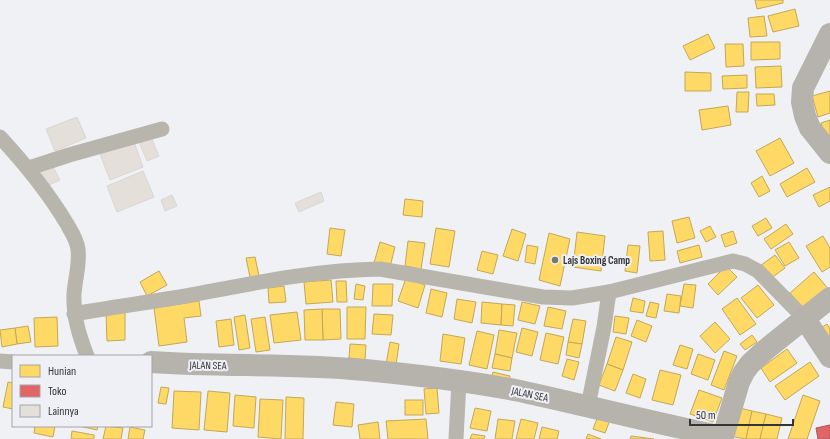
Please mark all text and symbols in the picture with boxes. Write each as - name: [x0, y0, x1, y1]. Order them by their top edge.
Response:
- place label: Lajs Boxing Camp: [563, 254, 630, 267]
- marker: Lajs Boxing Camp: [550, 255, 560, 265]
- legend: [12, 355, 152, 427]
- street label: JALAN SEA: [188, 359, 227, 372]
- text: Hunian: [48, 364, 76, 379]
- text: Toko: [48, 384, 66, 399]
- street label: JALAN SEA: [509, 384, 550, 405]
- scale bar: [690, 401, 793, 427]
- text: Lainnya: [48, 404, 79, 419]
- text: 50 m: [696, 408, 716, 423]

